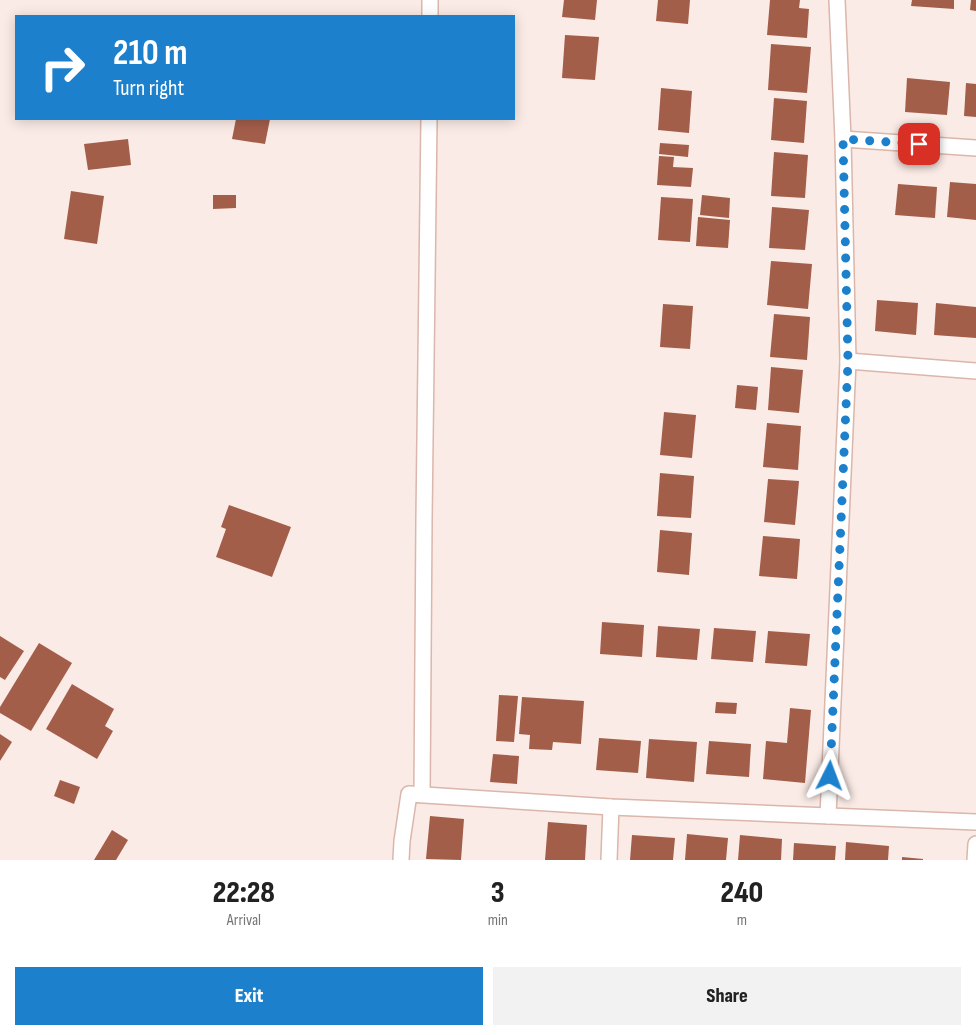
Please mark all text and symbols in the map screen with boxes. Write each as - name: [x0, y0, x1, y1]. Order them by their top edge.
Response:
- text: 210 m: [113, 32, 187, 75]
- icon: right: [30, 35, 95, 100]
- text: Turn right: [113, 75, 184, 102]
- pin: [898, 123, 940, 165]
- icon: arrive: [905, 130, 933, 158]
- position arrow: [803, 749, 855, 801]
- text: 22:28: [213, 875, 275, 911]
- text: 3: [491, 875, 505, 911]
- text: 240: [721, 875, 763, 911]
- text: Arrival: [227, 911, 261, 930]
- text: min: [488, 911, 508, 930]
- text: m: [737, 911, 747, 930]
- button: Exit: [15, 967, 483, 1025]
- button: Share: [493, 967, 961, 1025]

